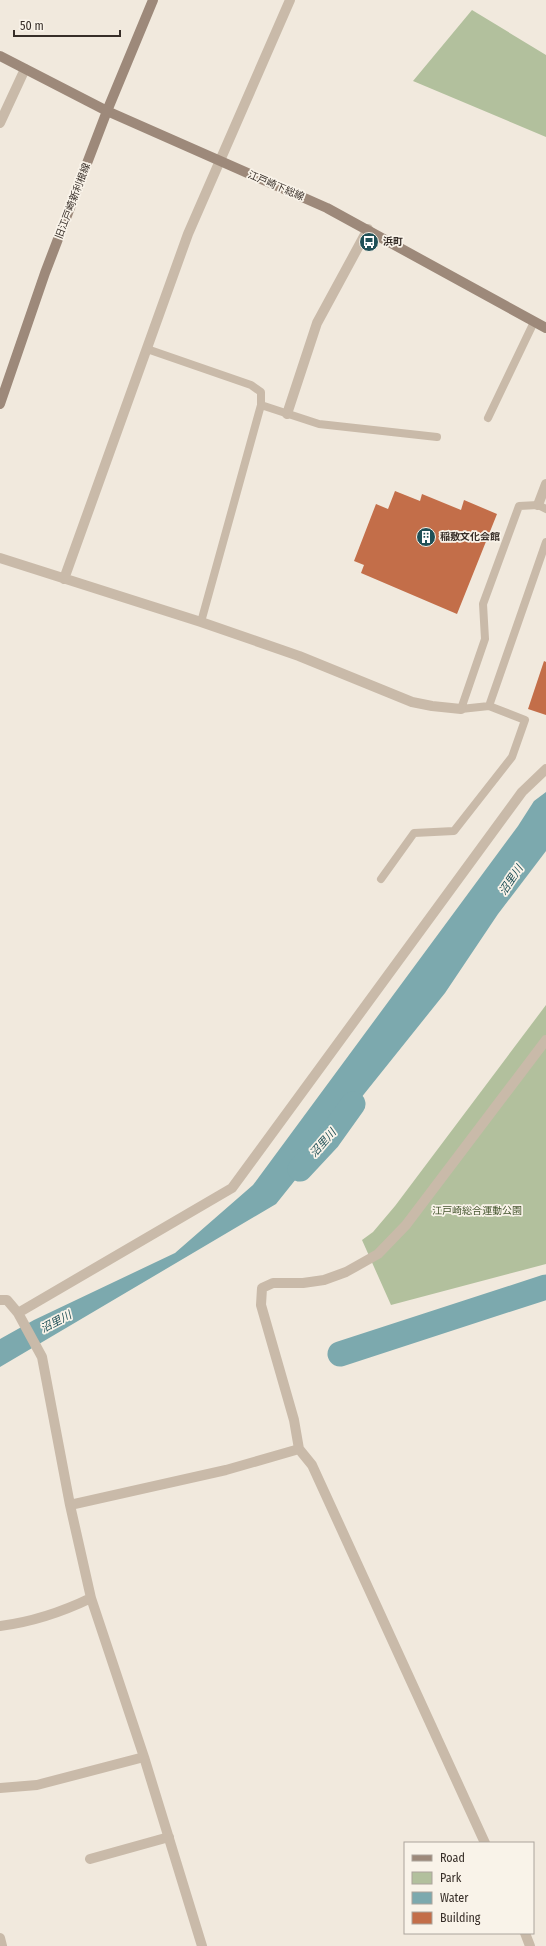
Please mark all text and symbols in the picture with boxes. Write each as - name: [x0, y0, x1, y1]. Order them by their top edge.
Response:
- scale bar: [14, 12, 120, 38]
- text: 50 m: [20, 19, 44, 33]
- street label: 旧江戸崎新利根線: [53, 162, 93, 240]
- street label: 江戸崎下総線: [246, 169, 306, 203]
- bus stop icon: 浜町: [358, 231, 380, 253]
- place label: 浜町: [383, 236, 403, 248]
- building icon: 稲敷文化会館: [415, 526, 437, 548]
- place label: 稲敷文化会館: [440, 531, 500, 543]
- water label: 沼里川: [496, 862, 526, 897]
- water label: 沼里川: [307, 1126, 339, 1160]
- park label: 江戸崎総合運動公園: [432, 1205, 522, 1217]
- water label: 沼里川: [38, 1308, 75, 1335]
- legend: [404, 1842, 534, 1934]
- text: Road: [440, 1851, 465, 1865]
- text: Park: [440, 1871, 462, 1885]
- text: Water: [440, 1891, 469, 1905]
- text: Building: [440, 1911, 481, 1925]

